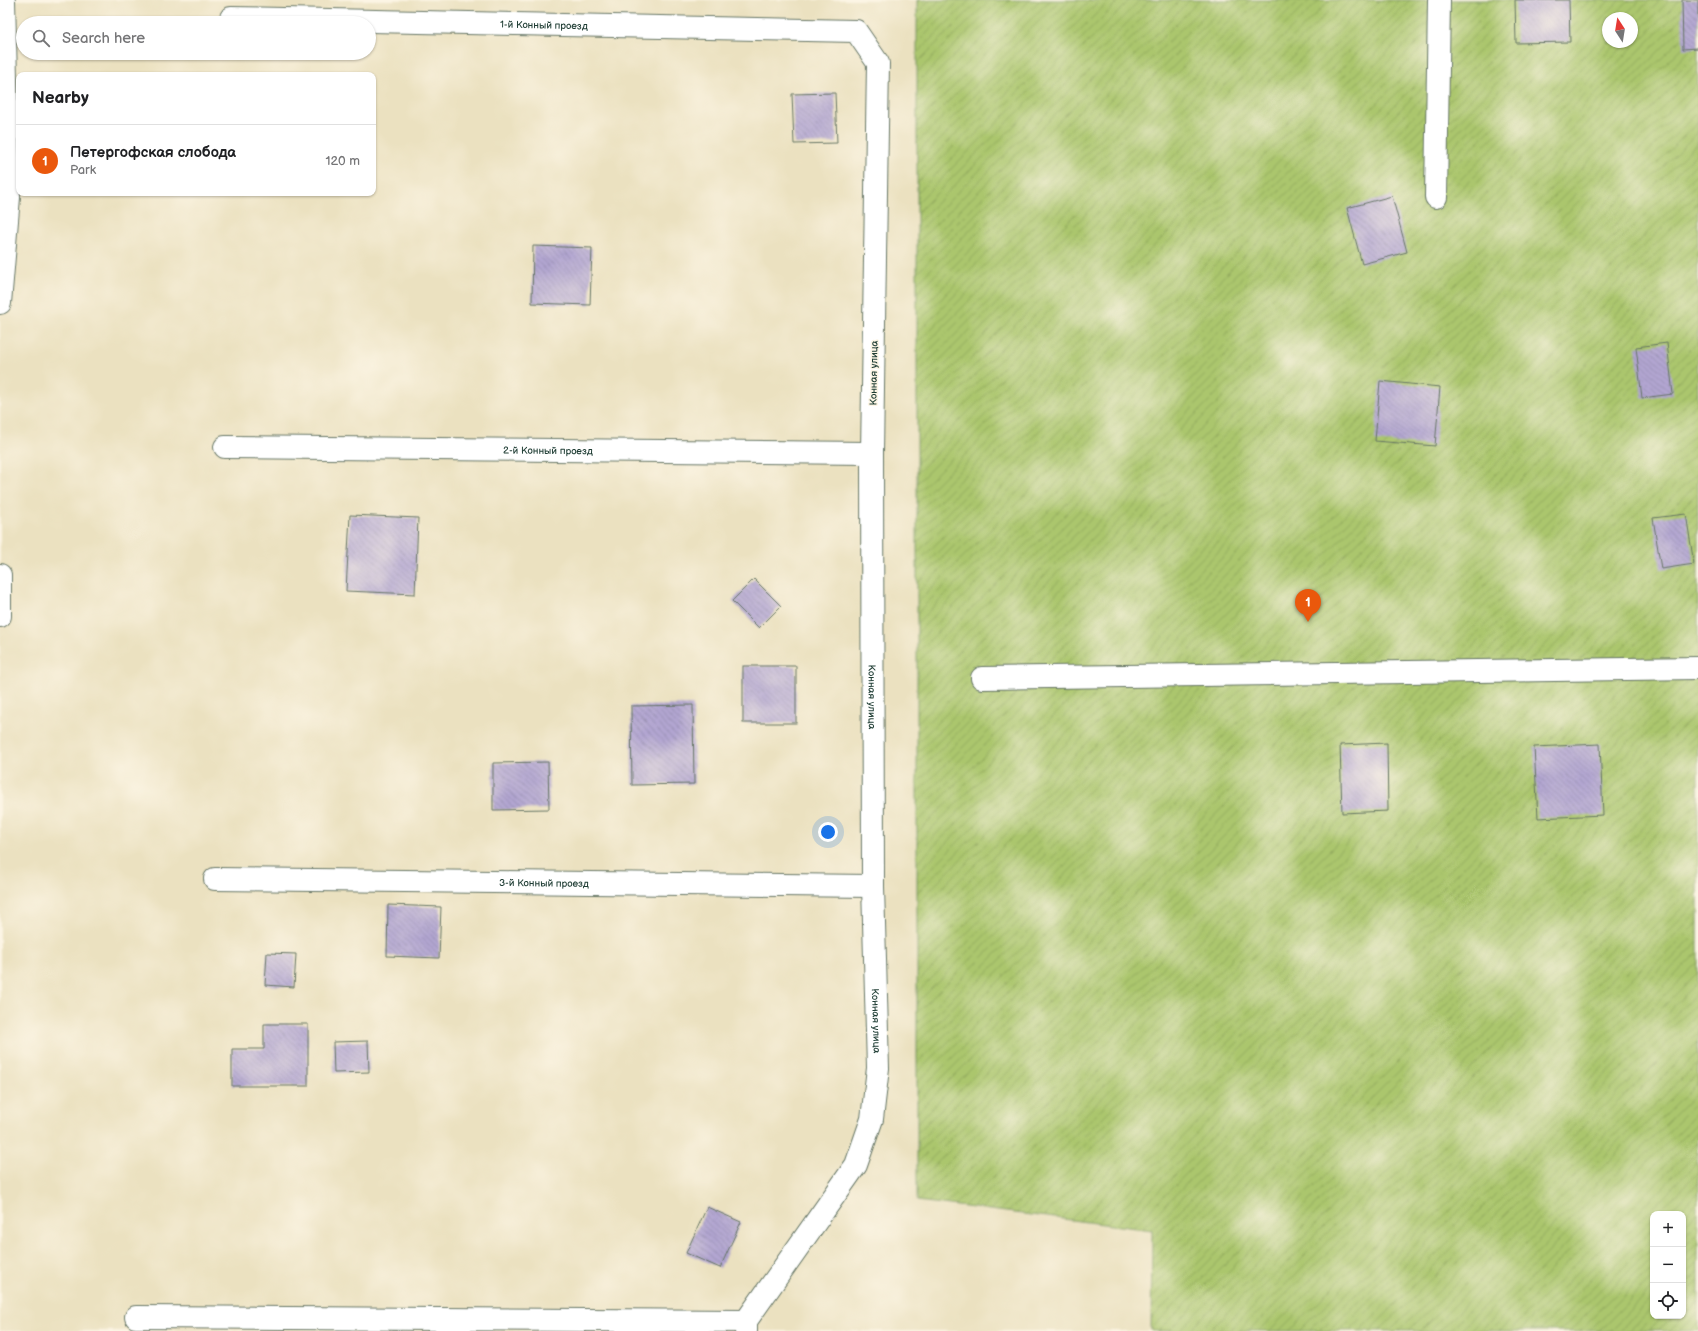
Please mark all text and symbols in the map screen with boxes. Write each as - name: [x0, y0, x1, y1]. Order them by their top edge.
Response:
- north arrow: [1602, 12, 1638, 48]
- search box: [16, 16, 376, 60]
- street label: 1-й Конный проезд: [500, 19, 588, 32]
- icon: search: [30, 27, 52, 49]
- text: Search here: [62, 29, 145, 48]
- text: Nearby: [32, 88, 89, 108]
- text: Петергофская слобода: [70, 143, 236, 162]
- text: 1: [42, 153, 48, 169]
- text: 120 m: [325, 153, 360, 169]
- text: Park: [70, 162, 96, 178]
- street label: Конная улица: [867, 340, 881, 406]
- street label: 2-й Конный проезд: [503, 445, 593, 457]
- pin: 1: [1295, 589, 1321, 622]
- street label: Конная улица: [865, 665, 878, 730]
- your location: [818, 822, 838, 842]
- street label: 3-й Конный проезд: [499, 877, 589, 890]
- street label: Конная улица: [869, 988, 883, 1054]
- map controls: [1650, 1211, 1686, 1319]
- button: +: [1650, 1211, 1686, 1247]
- button: −: [1650, 1247, 1686, 1283]
- button: locate: [1650, 1283, 1686, 1319]

